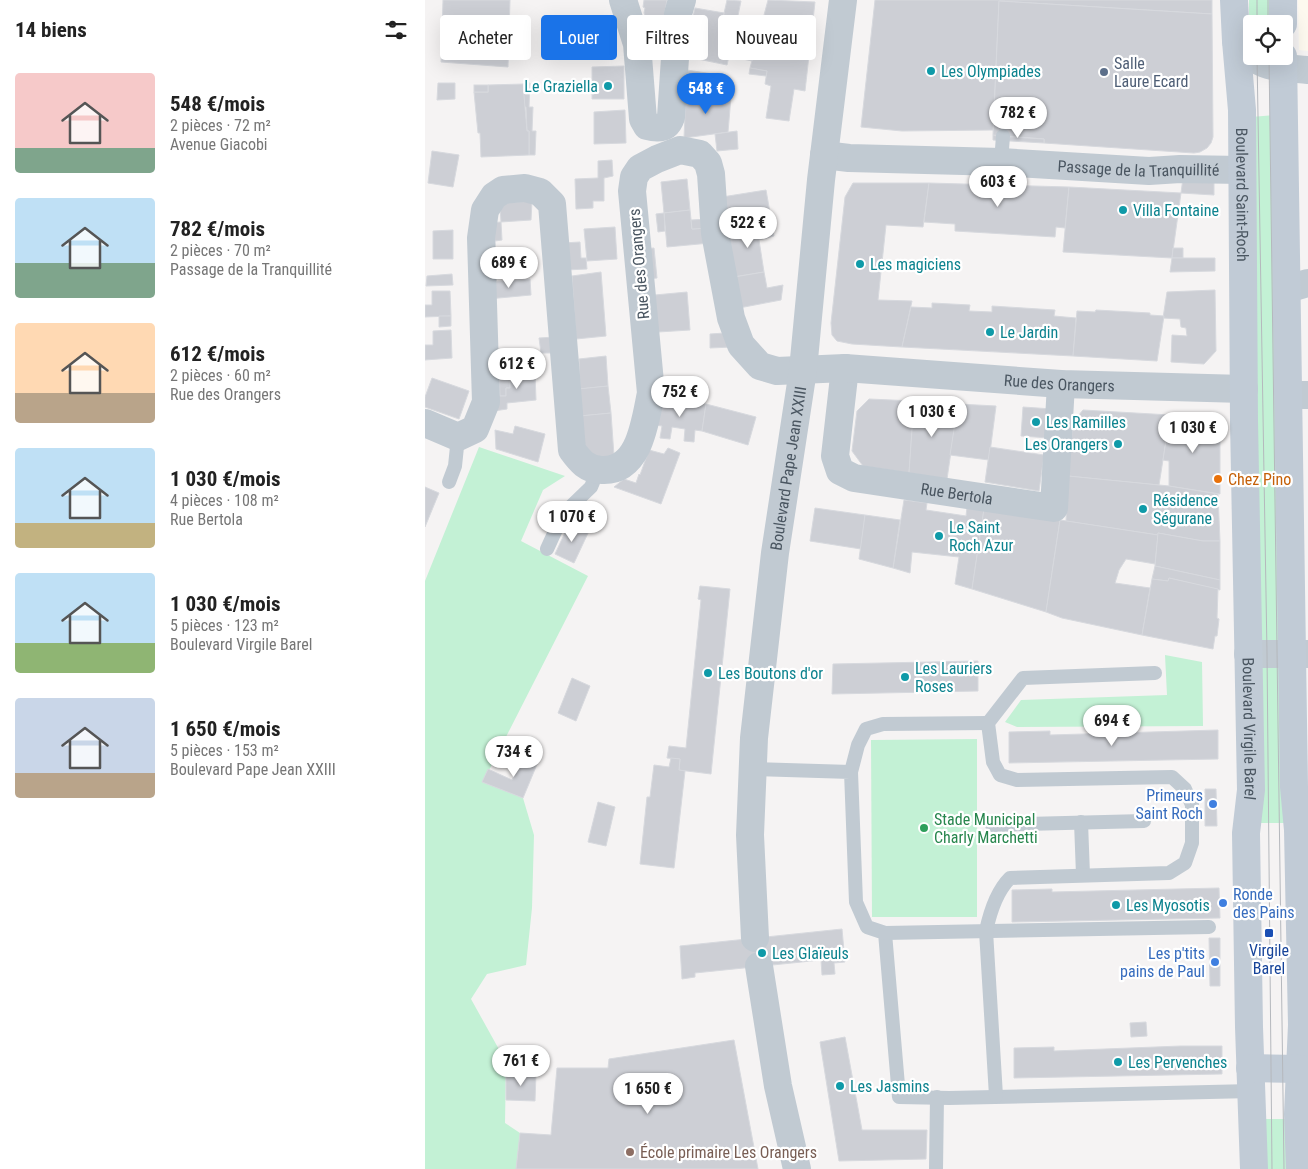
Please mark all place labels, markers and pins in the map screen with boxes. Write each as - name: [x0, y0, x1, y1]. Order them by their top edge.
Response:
- place label: Salle Laure Ecard: [1114, 54, 1188, 91]
- place label: Les Olympiades: [941, 62, 1041, 81]
- marker: Les Olympiades: [925, 65, 937, 77]
- marker: Salle Laure Ecard: [1098, 66, 1110, 78]
- pin: 548 €: [671, 72, 741, 115]
- place label: Le Graziella: [524, 77, 598, 96]
- marker: Le Graziella: [602, 80, 614, 92]
- pin: 782 €: [983, 96, 1053, 139]
- pin: 603 €: [963, 166, 1033, 208]
- place label: Villa Fontaine: [1133, 201, 1219, 220]
- marker: Villa Fontaine: [1117, 204, 1129, 216]
- pin: 522 €: [713, 206, 783, 249]
- pin: 689 €: [474, 246, 544, 289]
- place label: Les magiciens: [870, 255, 961, 274]
- marker: Les magiciens: [854, 258, 866, 270]
- place label: Le Jardin: [1000, 323, 1058, 342]
- marker: Le Jardin: [984, 326, 996, 338]
- pin: 612 €: [482, 348, 552, 390]
- pin: 752 €: [645, 376, 715, 418]
- pin: 1 030 €: [886, 396, 978, 438]
- pin: 1 030 €: [1147, 412, 1239, 454]
- place label: Les Ramilles: [1046, 413, 1126, 432]
- marker: Les Ramilles: [1030, 416, 1042, 428]
- place label: Les Orangers: [1025, 435, 1108, 454]
- marker: Les Orangers: [1112, 438, 1124, 450]
- place label: Chez Pino: [1228, 470, 1291, 489]
- marker: Chez Pino: [1212, 473, 1224, 485]
- place label: Résidence Ségurane: [1153, 491, 1218, 528]
- pin: 1 070 €: [526, 500, 618, 543]
- marker: Résidence Ségurane: [1137, 503, 1149, 515]
- place label: Le Saint Roch Azur: [949, 518, 1013, 555]
- marker: Le Saint Roch Azur: [933, 530, 945, 542]
- place label: Les Lauriers Roses: [915, 659, 992, 696]
- place label: Les Boutons d'or: [718, 664, 823, 683]
- marker: Les Boutons d'or: [702, 667, 714, 679]
- marker: Les Lauriers Roses: [899, 671, 911, 683]
- pin: 694 €: [1077, 704, 1147, 747]
- pin: 734 €: [479, 736, 549, 778]
- place label: Primeurs Saint Roch: [1136, 786, 1203, 823]
- marker: Primeurs Saint Roch: [1207, 798, 1219, 810]
- place label: Stade Municipal Charly Marchetti: [934, 810, 1038, 847]
- marker: Stade Municipal Charly Marchetti: [918, 822, 930, 834]
- place label: Ronde des Pains: [1233, 885, 1295, 922]
- place label: Les Myosotis: [1126, 896, 1210, 915]
- marker: Ronde des Pains: [1217, 897, 1229, 909]
- marker: Les Myosotis: [1110, 899, 1122, 911]
- marker: Virgile Barel: [1263, 927, 1275, 939]
- place label: Virgile Barel: [1249, 941, 1289, 978]
- place label: Les Glaïeuls: [772, 944, 849, 963]
- place label: Les p'tits pains de Paul: [1120, 944, 1205, 981]
- marker: Les Glaïeuls: [756, 947, 768, 959]
- marker: Les p'tits pains de Paul: [1209, 956, 1221, 968]
- pin: 761 €: [486, 1044, 556, 1087]
- place label: Les Pervenches: [1128, 1053, 1227, 1072]
- marker: Les Pervenches: [1112, 1056, 1124, 1068]
- pin: 1 650 €: [602, 1072, 694, 1115]
- place label: Les Jasmins: [850, 1077, 930, 1096]
- marker: Les Jasmins: [834, 1080, 846, 1092]
- place label: École primaire Les Orangers: [640, 1143, 817, 1162]
- marker: École primaire Les Orangers: [624, 1146, 636, 1158]

